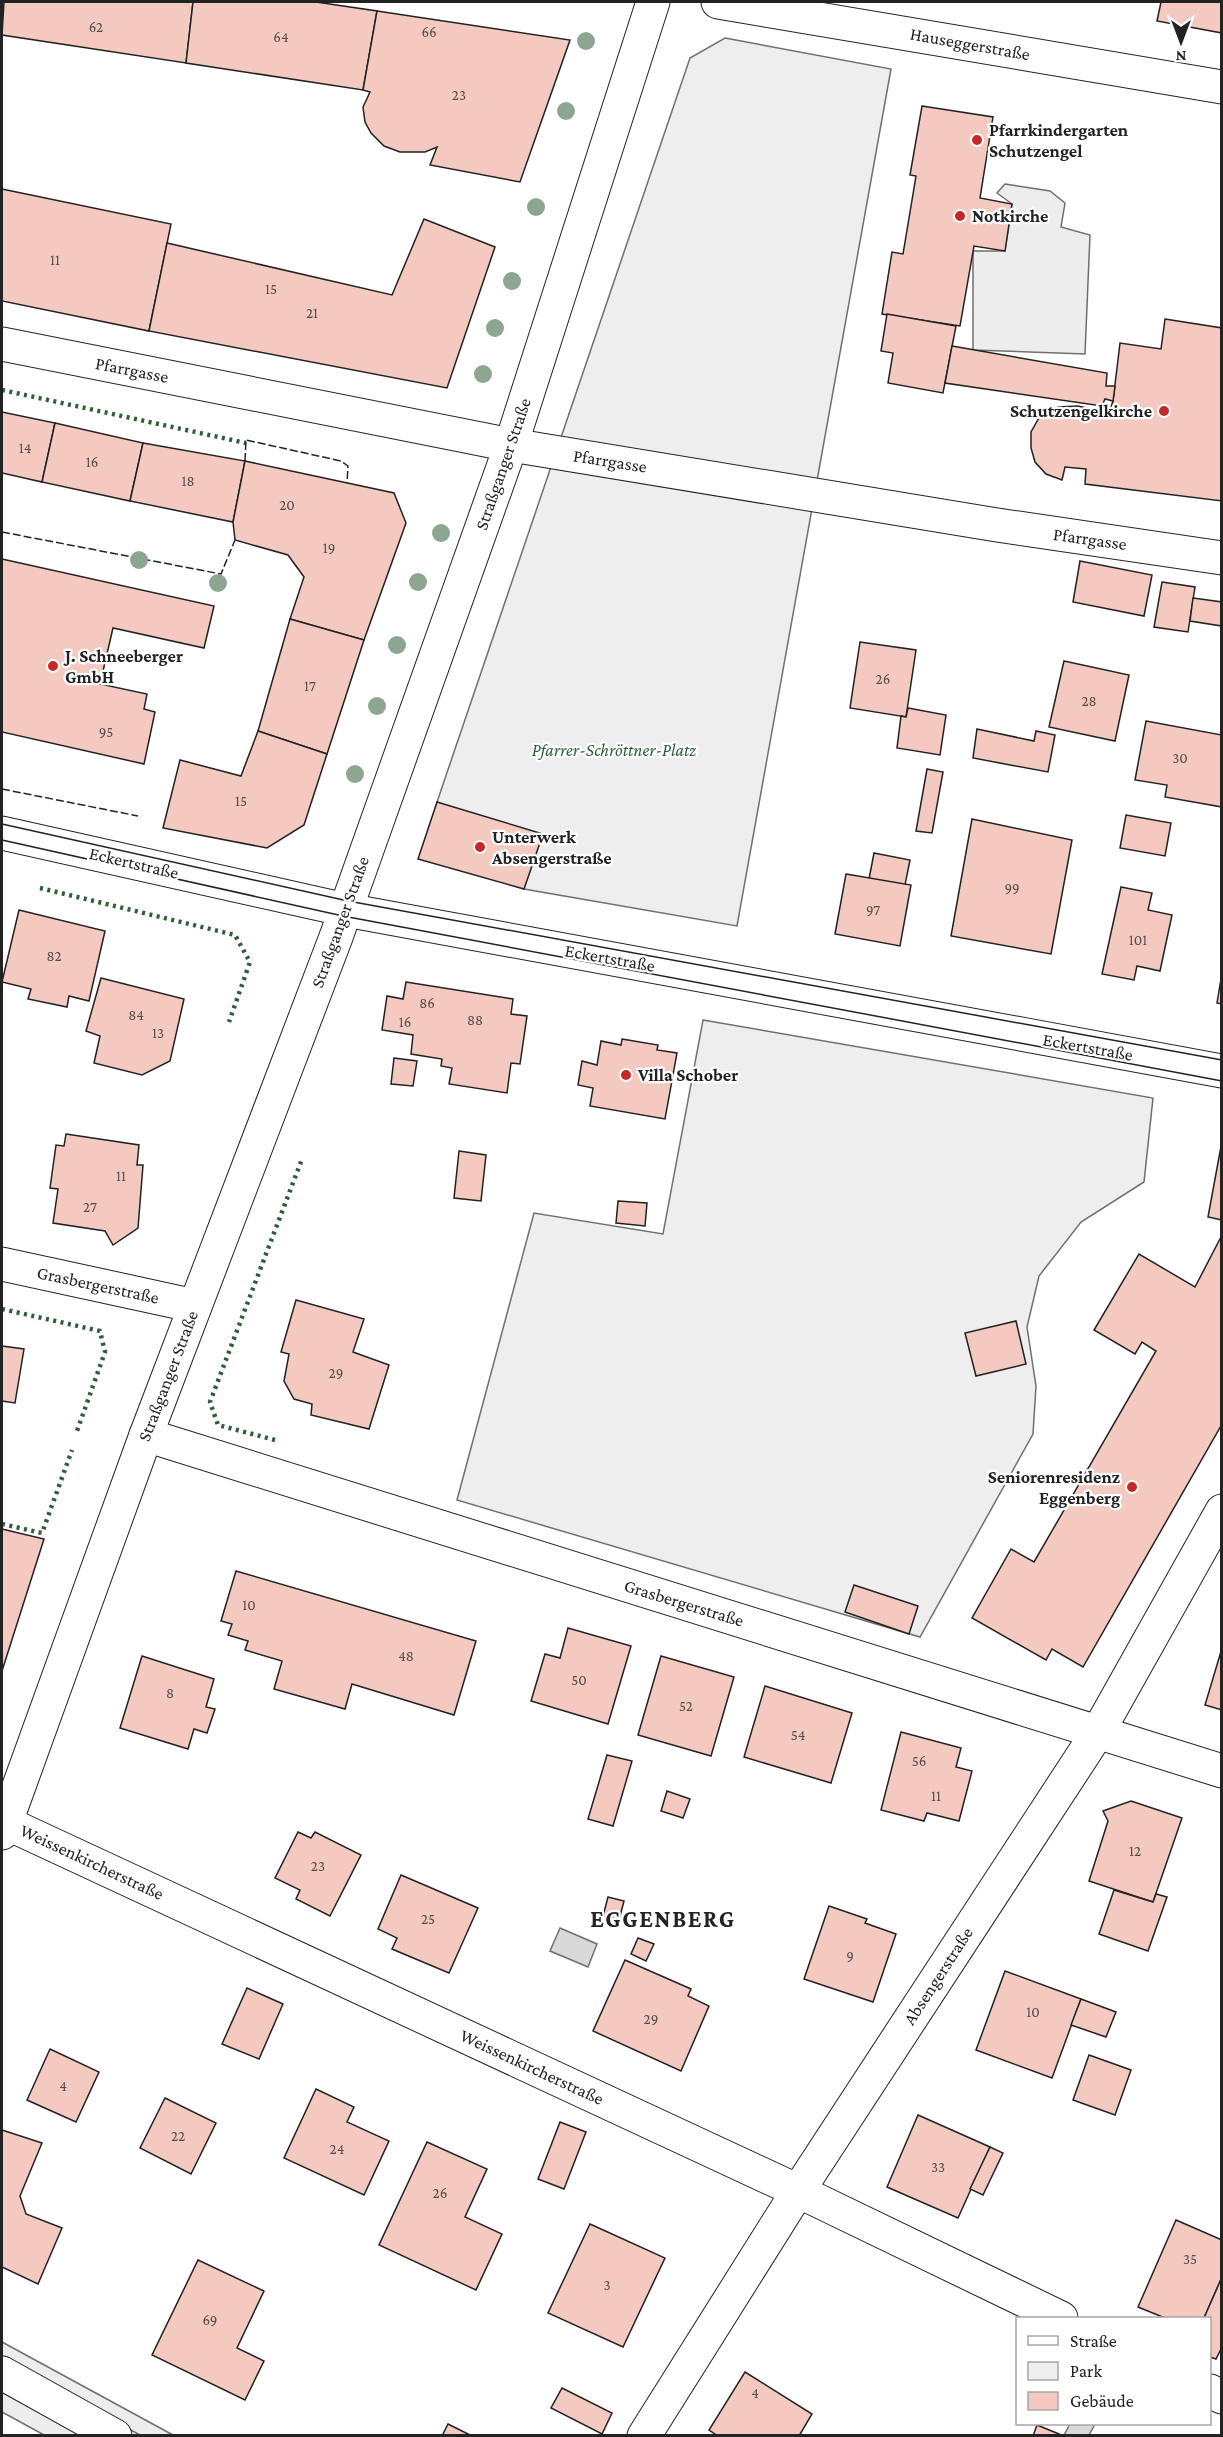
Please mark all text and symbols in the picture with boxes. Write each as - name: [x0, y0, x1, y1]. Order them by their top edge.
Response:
- north arrow: [1151, 12, 1211, 72]
- house number: 62: [89, 19, 103, 35]
- house number: 66: [421, 24, 437, 40]
- street label: Hauseggerstraße: [908, 24, 1032, 64]
- house number: 64: [273, 29, 289, 45]
- text: N: [1175, 48, 1186, 65]
- house number: 23: [452, 87, 466, 103]
- place label: Pfarrkindergarten Schutzengel: [989, 120, 1129, 161]
- marker: Pfarrkindergarten Schutzengel: [970, 133, 984, 147]
- place label: Notkirche: [972, 206, 1048, 226]
- marker: Notkirche: [953, 209, 967, 223]
- house number: 11: [50, 252, 60, 268]
- house number: 15: [265, 281, 277, 297]
- house number: 21: [306, 305, 318, 321]
- street label: Pfarrgasse: [94, 353, 170, 387]
- street label: Straßganger Straße: [471, 395, 535, 533]
- place label: Schutzengelkirche: [1010, 401, 1152, 421]
- marker: Schutzengelkirche: [1157, 404, 1171, 418]
- house number: 14: [19, 440, 31, 456]
- street label: Pfarrgasse: [572, 445, 648, 477]
- house number: 16: [86, 454, 98, 470]
- house number: 18: [181, 473, 195, 489]
- house number: 20: [279, 497, 295, 513]
- street label: Pfarrgasse: [1052, 524, 1128, 554]
- house number: 19: [323, 540, 335, 556]
- place label: J. Schneeberger GmbH: [63, 646, 183, 687]
- marker: J. Schneeberger GmbH: [46, 659, 60, 673]
- house number: 26: [876, 671, 890, 687]
- house number: 17: [304, 678, 316, 694]
- house number: 28: [1081, 693, 1097, 709]
- house number: 95: [99, 724, 113, 740]
- park label: Pfarrer-Schröttner-Platz: [532, 740, 696, 760]
- house number: 30: [1172, 750, 1188, 766]
- house number: 15: [235, 793, 247, 809]
- place label: Unterwerk Absengerstraße: [491, 827, 612, 868]
- marker: Unterwerk Absengerstraße: [473, 840, 487, 854]
- street label: Eckertstraße: [87, 843, 181, 883]
- street label: Straßganger Straße: [307, 854, 373, 990]
- house number: 99: [1004, 880, 1020, 896]
- house number: 97: [866, 902, 880, 918]
- house number: 101: [1129, 932, 1147, 948]
- street label: Eckertstraße: [563, 940, 657, 976]
- house number: 82: [46, 948, 62, 964]
- house number: 86: [419, 995, 435, 1011]
- house number: 84: [128, 1007, 144, 1023]
- house number: 88: [467, 1012, 483, 1028]
- house number: 16: [399, 1014, 411, 1030]
- house number: 13: [152, 1025, 164, 1041]
- street label: Eckertstraße: [1041, 1029, 1135, 1065]
- place label: Villa Schober: [637, 1065, 738, 1085]
- marker: Villa Schober: [619, 1068, 633, 1082]
- house number: 11: [116, 1168, 126, 1184]
- house number: 27: [83, 1199, 97, 1215]
- street label: Grasbergerstraße: [35, 1262, 161, 1308]
- street label: Straßganger Straße: [134, 1308, 202, 1444]
- house number: 29: [329, 1365, 343, 1381]
- place label: Seniorenresidenz Eggenberg: [988, 1467, 1120, 1508]
- marker: Seniorenresidenz Eggenberg: [1125, 1480, 1139, 1494]
- street label: Grasbergerstraße: [622, 1575, 746, 1631]
- house number: 10: [242, 1597, 256, 1613]
- house number: 48: [398, 1648, 414, 1664]
- house number: 50: [571, 1672, 587, 1688]
- house number: 8: [166, 1685, 174, 1701]
- house number: 52: [679, 1698, 693, 1714]
- house number: 54: [791, 1727, 805, 1743]
- house number: 56: [912, 1753, 926, 1769]
- house number: 11: [931, 1788, 941, 1804]
- street label: Weissenkircherstraße: [17, 1820, 167, 1904]
- house number: 12: [1129, 1843, 1141, 1859]
- house number: 23: [311, 1858, 325, 1874]
- district label: EGGENBERG: [590, 1905, 736, 1932]
- house number: 25: [421, 1911, 435, 1927]
- street label: Absengerstraße: [899, 1923, 977, 2028]
- house number: 9: [846, 1948, 854, 1964]
- house number: 10: [1026, 2004, 1040, 2020]
- house number: 29: [644, 2011, 658, 2027]
- street label: Weissenkircherstraße: [457, 2025, 607, 2109]
- house number: 4: [59, 2078, 67, 2094]
- house number: 22: [171, 2128, 185, 2144]
- house number: 24: [330, 2141, 344, 2157]
- house number: 33: [931, 2159, 945, 2175]
- house number: 26: [433, 2185, 447, 2201]
- house number: 35: [1183, 2251, 1197, 2267]
- house number: 3: [603, 2277, 611, 2293]
- house number: 69: [203, 2312, 217, 2328]
- legend: [1016, 2317, 1211, 2425]
- text: Straße: [1070, 2331, 1117, 2351]
- text: Park: [1070, 2361, 1102, 2381]
- house number: 4: [751, 2385, 759, 2401]
- text: Gebäude: [1070, 2391, 1134, 2411]

